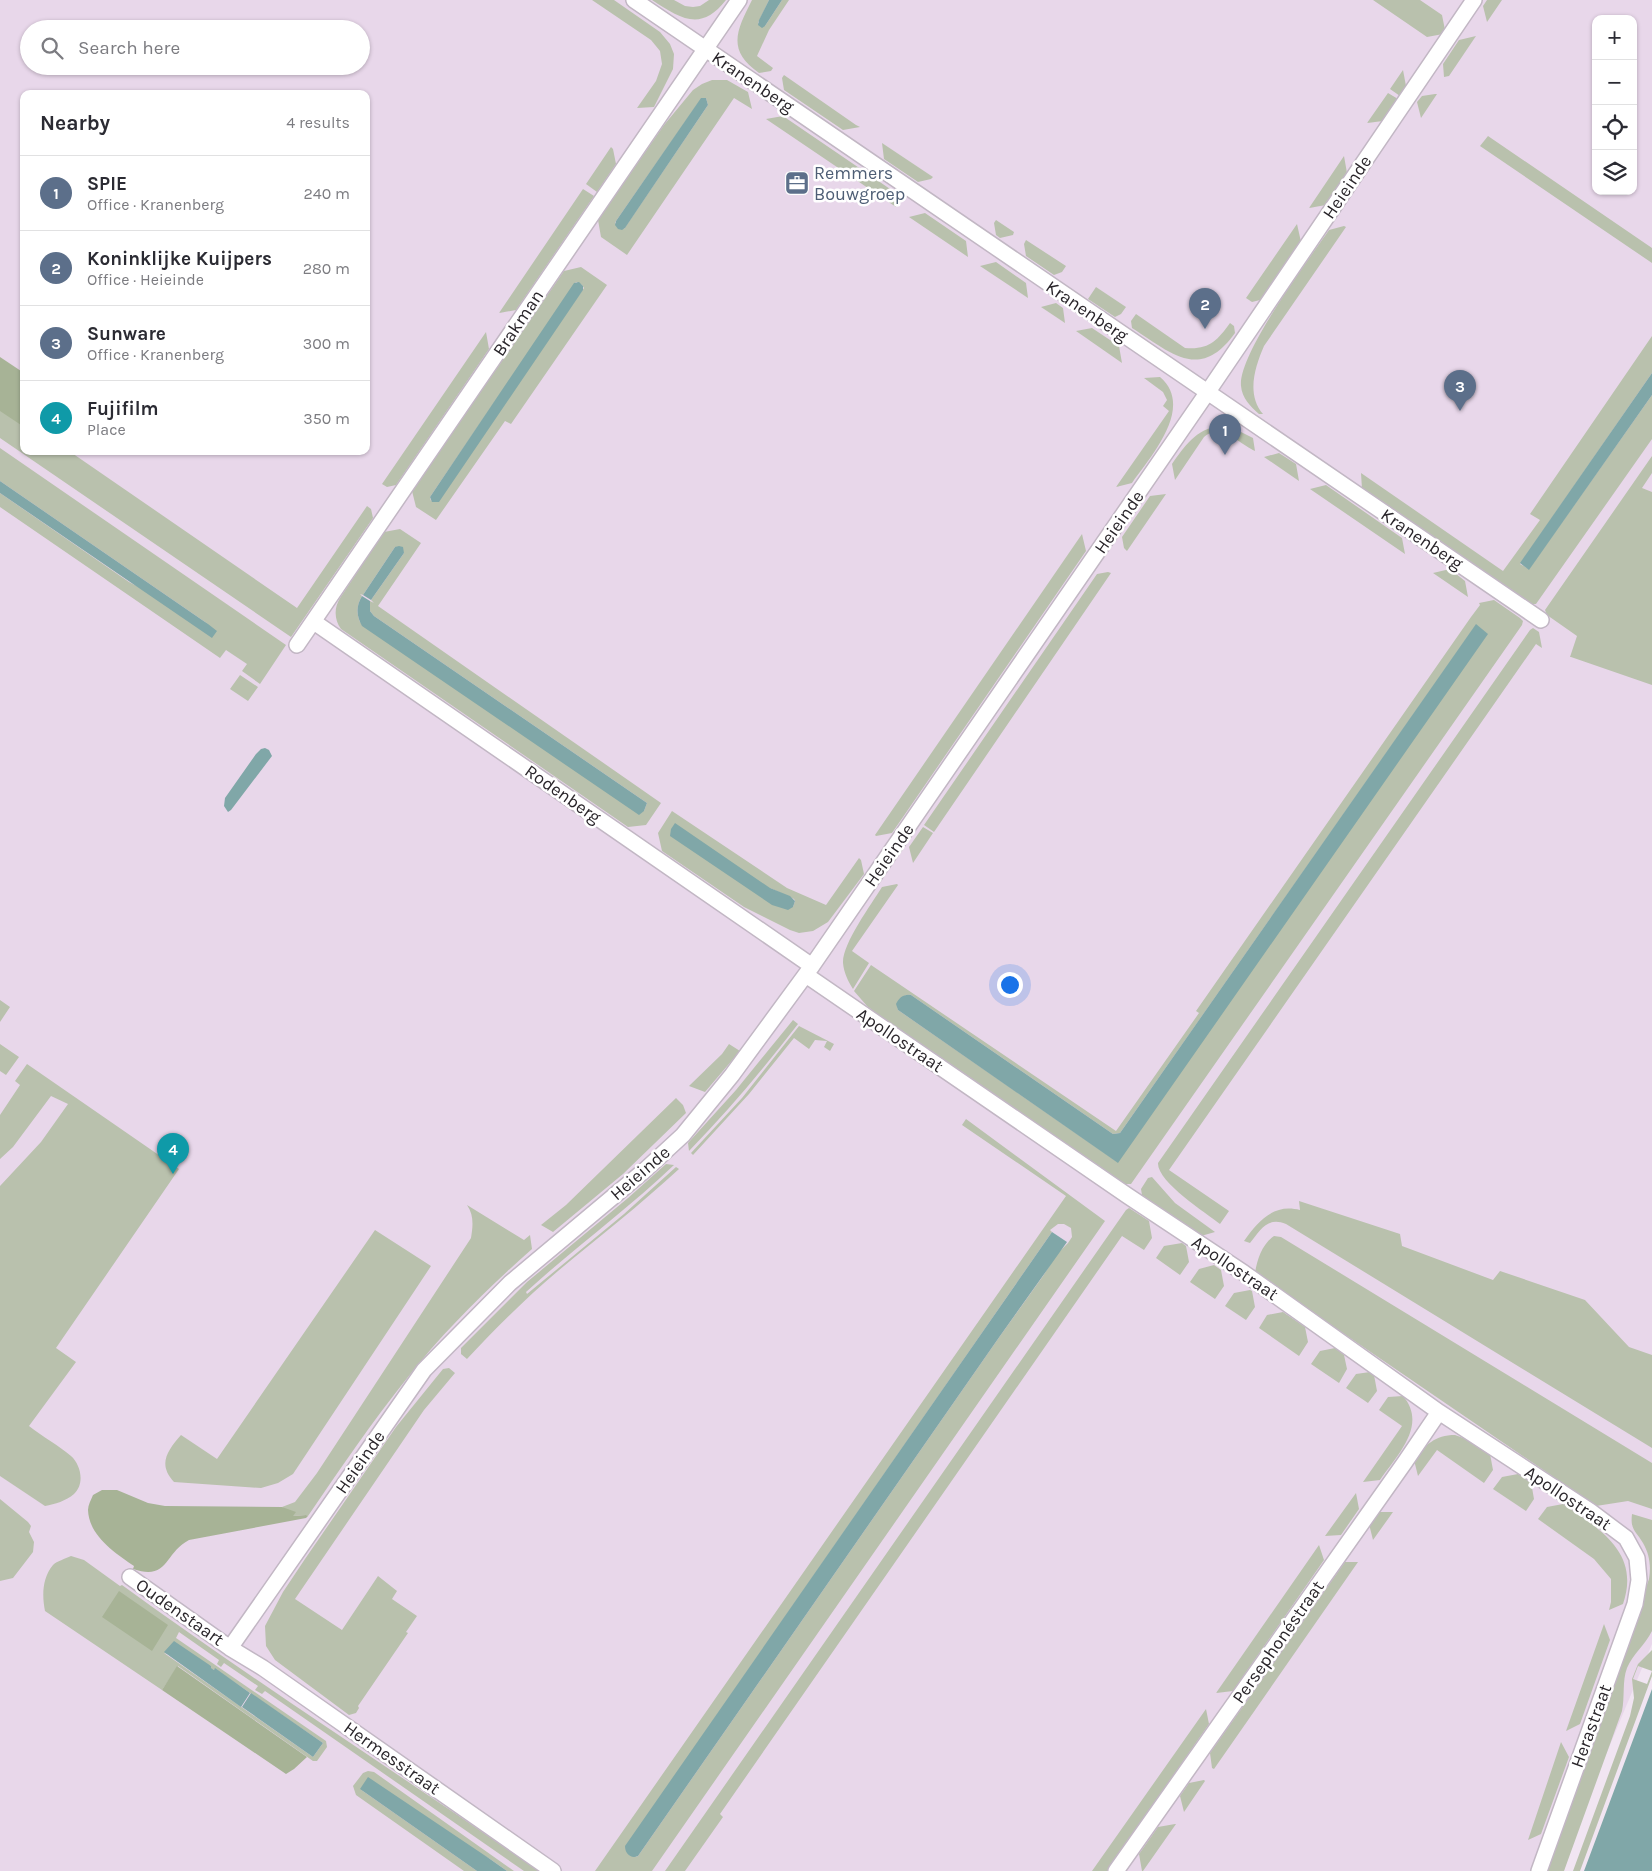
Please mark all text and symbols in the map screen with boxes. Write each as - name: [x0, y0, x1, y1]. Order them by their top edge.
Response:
- map controls: [1592, 15, 1637, 195]
- button: +: [1592, 15, 1637, 60]
- search box: [20, 20, 370, 75]
- icon: search: [38, 34, 66, 62]
- text: Search here: [78, 37, 180, 59]
- street label: Kranenberg: [708, 46, 798, 118]
- button: −: [1592, 60, 1637, 105]
- button: locate: [1592, 105, 1637, 150]
- text: Nearby: [40, 111, 110, 135]
- text: 4 results: [286, 113, 350, 132]
- button: layers: [1592, 150, 1637, 195]
- street label: Heieinde: [1318, 151, 1376, 223]
- place label: Remmers Bouwgroep: [814, 162, 905, 205]
- office icon: Remmers Bouwgroep: [784, 170, 810, 196]
- text: SPIE: [87, 173, 127, 195]
- text: 1: [53, 184, 59, 203]
- text: 240 m: [304, 184, 350, 203]
- text: Office · Kranenberg: [87, 195, 224, 214]
- text: Koninklijke Kuijpers: [87, 248, 272, 270]
- text: 2: [51, 259, 61, 278]
- text: 280 m: [303, 259, 350, 278]
- text: Office · Heieinde: [87, 270, 204, 289]
- street label: Kranenberg: [1042, 275, 1132, 347]
- street label: Brakman: [488, 286, 548, 360]
- pin: 2: [1189, 288, 1221, 329]
- text: Sunware: [87, 323, 166, 345]
- text: 3: [51, 334, 61, 353]
- text: 300 m: [303, 334, 350, 353]
- text: Office · Kranenberg: [87, 345, 224, 364]
- pin: 3: [1444, 370, 1476, 411]
- text: Fujifilm: [87, 398, 158, 420]
- text: 4: [51, 409, 61, 428]
- text: 350 m: [303, 409, 350, 428]
- pin: 1: [1209, 414, 1241, 455]
- text: Place: [87, 420, 126, 439]
- street label: Heieinde: [1089, 486, 1149, 558]
- street label: Kranenberg: [1377, 503, 1467, 575]
- street label: Rodenberg: [521, 760, 605, 828]
- street label: Heieinde: [859, 819, 919, 891]
- your location: [997, 972, 1023, 998]
- street label: Apollostraat: [852, 1003, 948, 1077]
- pin: 4: [157, 1133, 189, 1174]
- street label: Heieinde: [606, 1141, 674, 1205]
- street label: Apollostraat: [1187, 1231, 1283, 1305]
- street label: Heieinde: [330, 1426, 390, 1498]
- street label: Apollostraat: [1520, 1461, 1616, 1535]
- street label: Oudenstaart: [132, 1574, 229, 1651]
- street label: Persephonéstraat: [1227, 1576, 1329, 1708]
- street label: Herastraat: [1566, 1681, 1616, 1771]
- street label: Hermesstraat: [340, 1717, 445, 1799]

